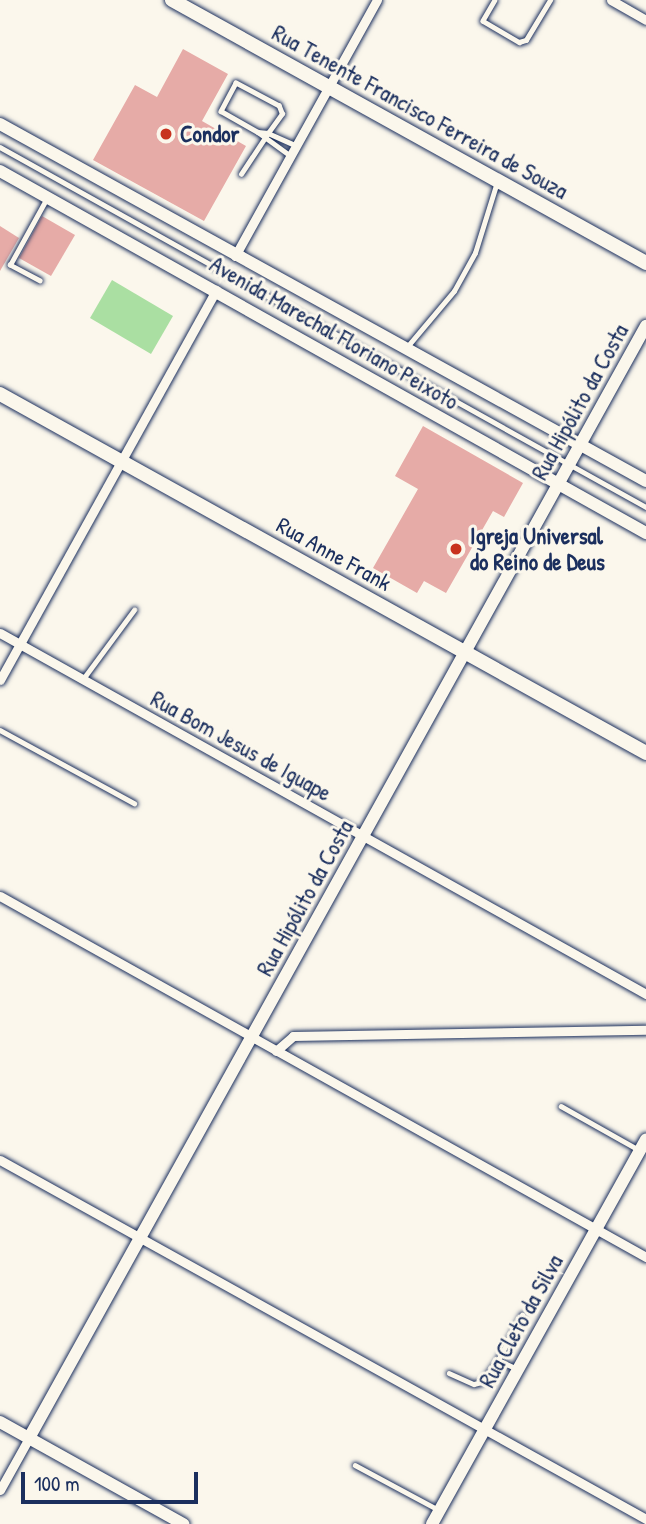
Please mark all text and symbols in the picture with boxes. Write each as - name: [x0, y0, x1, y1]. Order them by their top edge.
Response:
- street label: Rua Tenente Francisco Ferreira de Souza: [267, 19, 573, 205]
- place label: Condor: [180, 120, 239, 148]
- marker: Condor: [158, 126, 174, 142]
- street label: Avenida Marechal Floriano Peixoto: [205, 250, 463, 416]
- street label: Rua Hipólito da Costa: [526, 319, 634, 485]
- street label: Rua Anne Frank: [272, 511, 396, 597]
- place label: Igreja Universal do Reino de Deus: [470, 522, 605, 576]
- marker: Igreja Universal do Reino de Deus: [448, 541, 464, 557]
- street label: Rua Bom Jesus de Iguape: [146, 685, 336, 807]
- street label: Rua Hipólito da Costa: [251, 815, 359, 981]
- street label: Rua Cleto da Silva: [473, 1250, 569, 1392]
- scale bar: [24, 1458, 201, 1502]
- text: 100 m: [34, 1469, 80, 1498]

